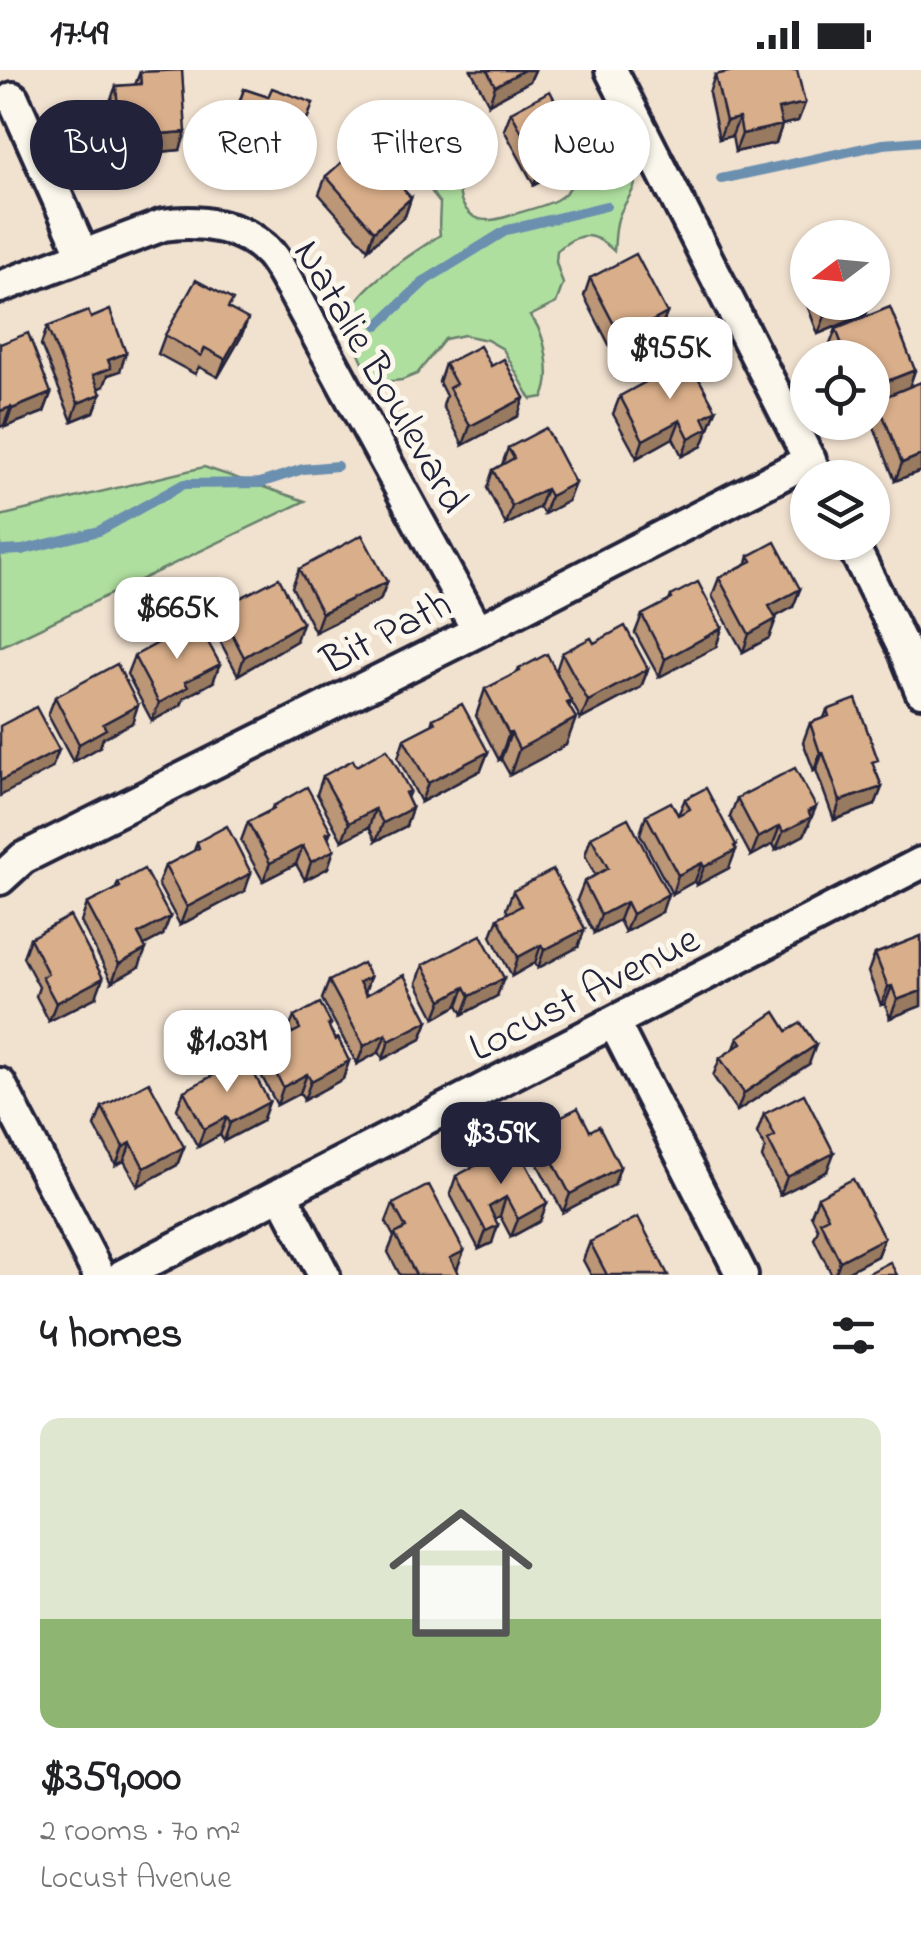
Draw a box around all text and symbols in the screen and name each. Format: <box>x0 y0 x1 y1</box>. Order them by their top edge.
text: 17:49 <box>50 7 108 63</box>
chip: Buy <box>30 100 163 190</box>
chip: Rent <box>183 100 317 190</box>
chip: Filters <box>337 100 498 190</box>
chip: New <box>518 100 650 190</box>
north arrow <box>790 220 890 320</box>
map controls <box>790 220 890 560</box>
street label: Natalie Boulevard <box>276 229 482 526</box>
pin: $955K <box>600 317 740 402</box>
text: $955K <box>629 326 711 373</box>
button: locate <box>790 340 890 440</box>
button: layers <box>790 460 890 560</box>
street label: Bit Path <box>310 575 463 693</box>
pin: $665K <box>107 577 247 662</box>
text: $665K <box>136 586 218 633</box>
street label: Locust Avenue <box>459 911 711 1079</box>
pin: $1.03M <box>146 1010 308 1095</box>
text: $1.03M <box>186 1019 268 1066</box>
pin: $359K <box>431 1102 571 1187</box>
text: $359K <box>463 1111 539 1158</box>
text: 4 homes <box>40 1305 182 1366</box>
icon: filters <box>826 1308 881 1363</box>
icon: home <box>371 1483 551 1663</box>
text: $359,000 <box>40 1748 181 1809</box>
text: 2 rooms · 70 m² <box>40 1809 240 1856</box>
text: Locust Avenue <box>40 1856 232 1903</box>

